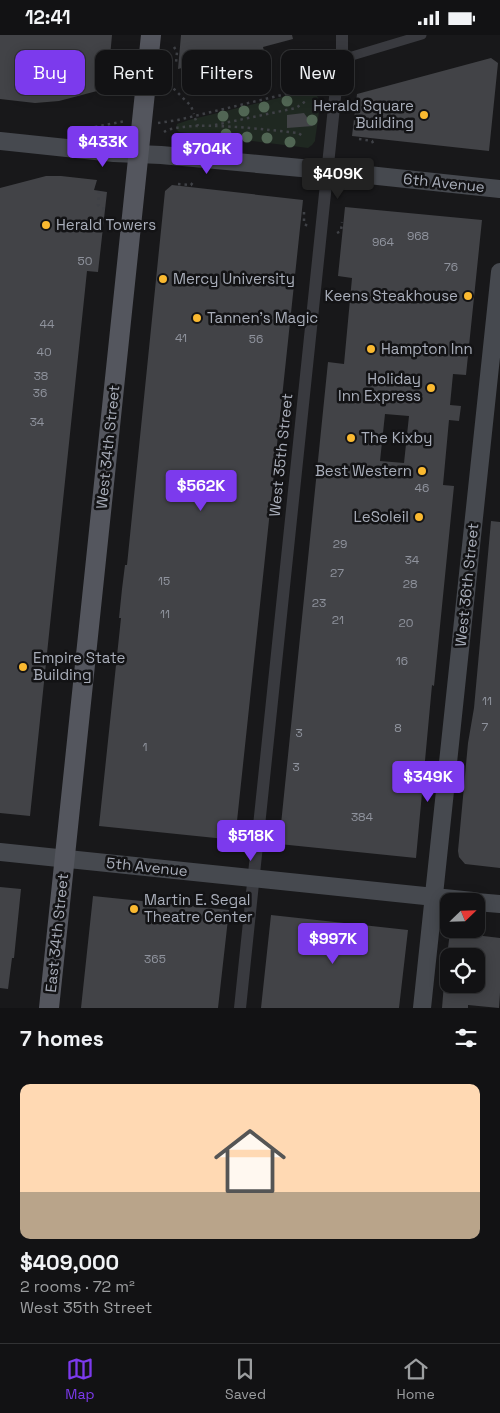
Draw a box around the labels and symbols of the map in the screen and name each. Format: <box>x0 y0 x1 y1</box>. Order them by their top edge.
place label: Herald Square Building <box>313 96 414 132</box>
marker: Herald Square Building <box>418 109 430 121</box>
pin: $433K <box>68 125 138 168</box>
pin: $704K <box>172 133 242 175</box>
pin: $409K <box>303 157 373 200</box>
street label: 6th Avenue <box>402 169 486 196</box>
place label: Herald Towers <box>56 215 156 234</box>
marker: Herald Towers <box>40 219 52 231</box>
house number: 968 <box>407 228 429 244</box>
house number: 964 <box>372 234 395 250</box>
house number: 50 <box>78 253 92 269</box>
house number: 76 <box>444 259 458 275</box>
place label: Mercy University <box>173 269 295 288</box>
marker: Mercy University <box>157 273 169 285</box>
place label: Keens Steakhouse <box>325 286 458 305</box>
marker: Keens Steakhouse <box>462 290 474 302</box>
place label: Tannen’s Magic <box>207 308 318 327</box>
marker: Tannen’s Magic <box>191 312 203 324</box>
house number: 44 <box>39 316 55 332</box>
house number: 41 <box>175 330 187 346</box>
house number: 56 <box>249 331 263 347</box>
place label: Hampton Inn <box>381 339 473 358</box>
marker: Hampton Inn <box>365 343 377 355</box>
house number: 40 <box>36 344 52 360</box>
house number: 38 <box>34 368 48 384</box>
place label: Holiday Inn Express <box>338 369 421 405</box>
marker: Holiday Inn Express <box>425 382 437 394</box>
street label: West 34th Street <box>92 384 123 510</box>
house number: 36 <box>33 385 47 401</box>
street label: West 35th Street <box>265 392 296 518</box>
house number: 34 <box>30 414 45 430</box>
place label: The Kixby <box>361 428 432 447</box>
marker: The Kixby <box>345 432 357 444</box>
place label: Best Western <box>315 461 412 480</box>
marker: Best Western <box>416 465 428 477</box>
pin: $562K <box>166 469 236 512</box>
house number: 46 <box>415 480 429 496</box>
place label: LeSoleil <box>354 507 409 526</box>
marker: LeSoleil <box>413 511 425 523</box>
street label: West 36th Street <box>451 522 482 648</box>
house number: 29 <box>333 536 347 552</box>
house number: 34 <box>405 552 420 568</box>
house number: 27 <box>330 565 344 581</box>
house number: 15 <box>158 573 170 589</box>
house number: 28 <box>403 576 417 592</box>
house number: 23 <box>312 595 326 611</box>
house number: 11 <box>160 606 170 622</box>
house number: 21 <box>332 612 344 628</box>
house number: 20 <box>399 615 413 631</box>
place label: Empire State Building <box>33 648 126 684</box>
house number: 16 <box>396 653 408 669</box>
marker: Empire State Building <box>17 661 29 673</box>
house number: 11 <box>482 693 492 709</box>
house number: 7 <box>482 719 489 735</box>
house number: 8 <box>394 720 402 736</box>
house number: 3 <box>295 725 303 741</box>
house number: 1 <box>142 739 148 755</box>
house number: 3 <box>292 759 300 775</box>
pin: $349K <box>393 761 463 803</box>
house number: 384 <box>351 809 374 825</box>
pin: $518K <box>216 819 286 862</box>
street label: 5th Avenue <box>105 853 189 880</box>
street label: East 34th Street <box>41 872 72 993</box>
place label: Martin E. Segal Theatre Center <box>144 890 253 926</box>
north arrow <box>440 893 485 937</box>
marker: Martin E. Segal Theatre Center <box>128 903 140 915</box>
pin: $997K <box>298 923 368 965</box>
house number: 365 <box>144 951 166 967</box>

